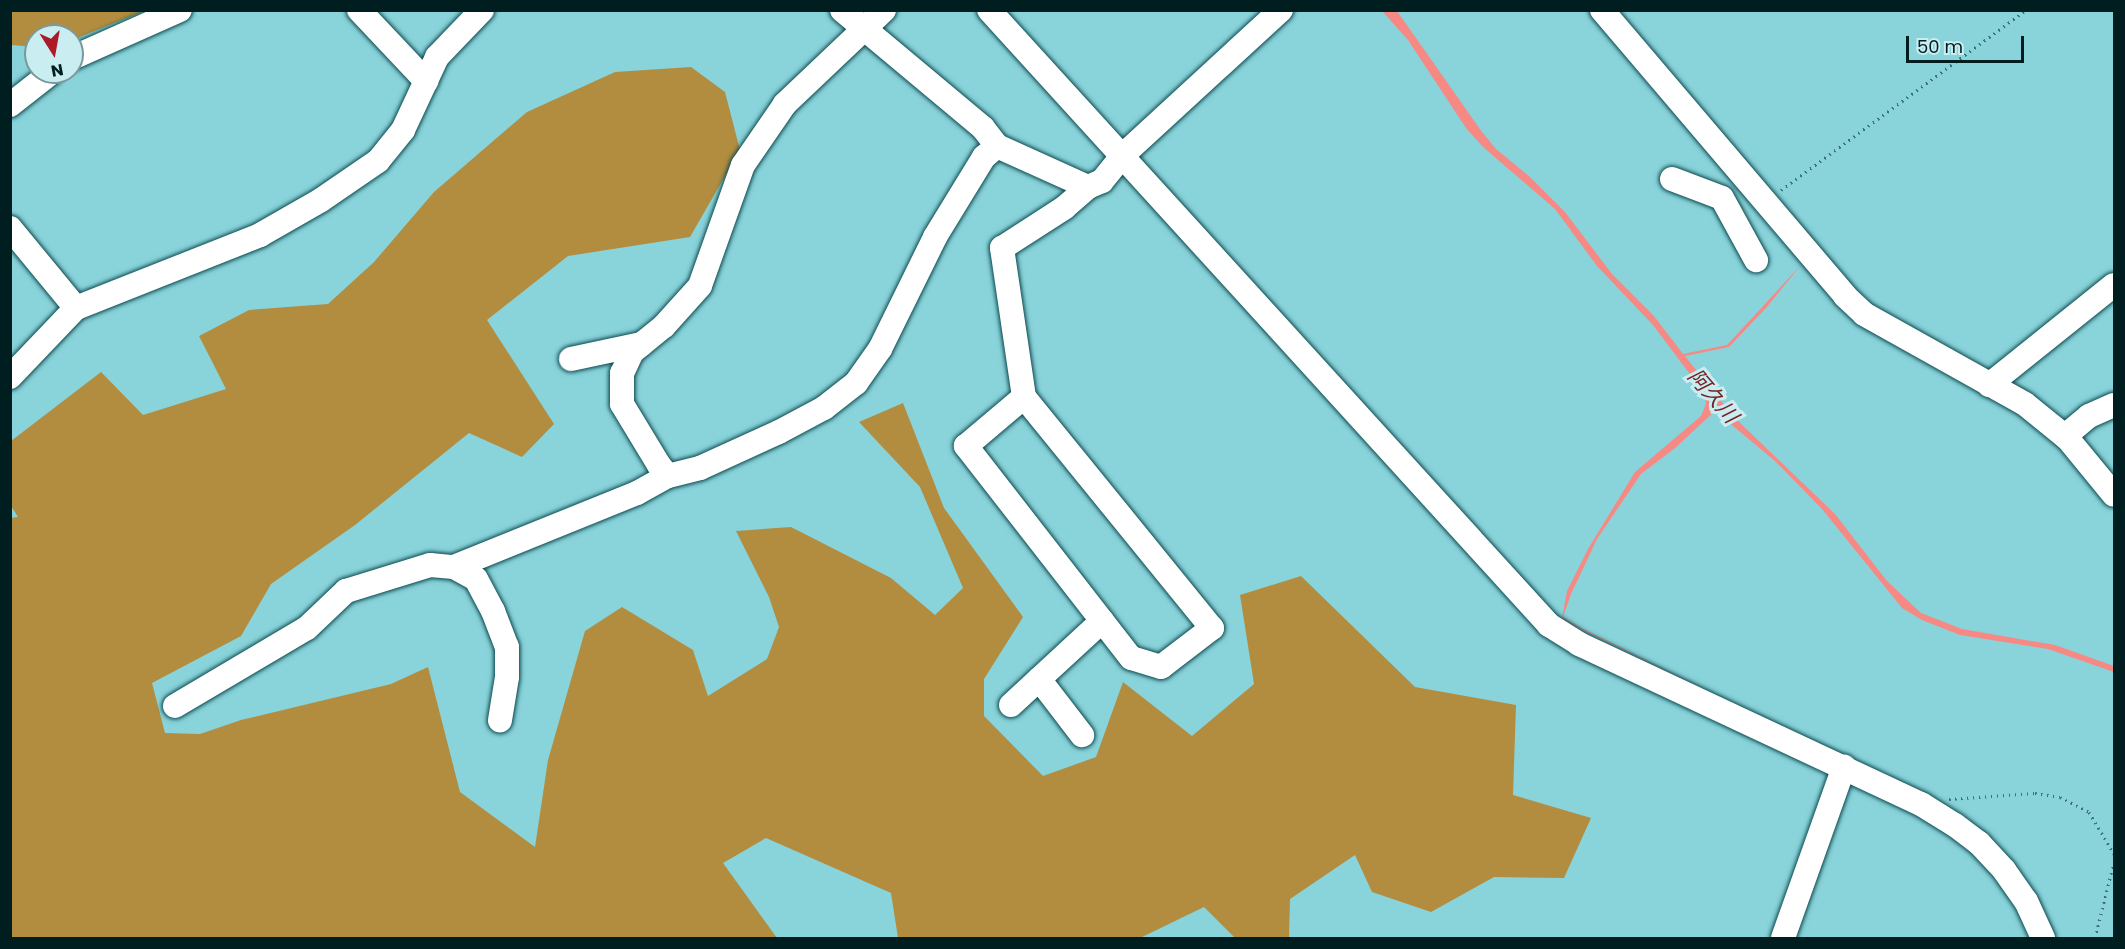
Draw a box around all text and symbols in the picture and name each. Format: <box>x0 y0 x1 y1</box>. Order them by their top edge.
north arrow <box>24 24 84 84</box>
scale bar <box>1909 24 2028 62</box>
text: 50 m <box>1917 34 1963 59</box>
text: N <box>49 58 65 83</box>
water label: 阿久川 <box>1683 364 1743 428</box>

